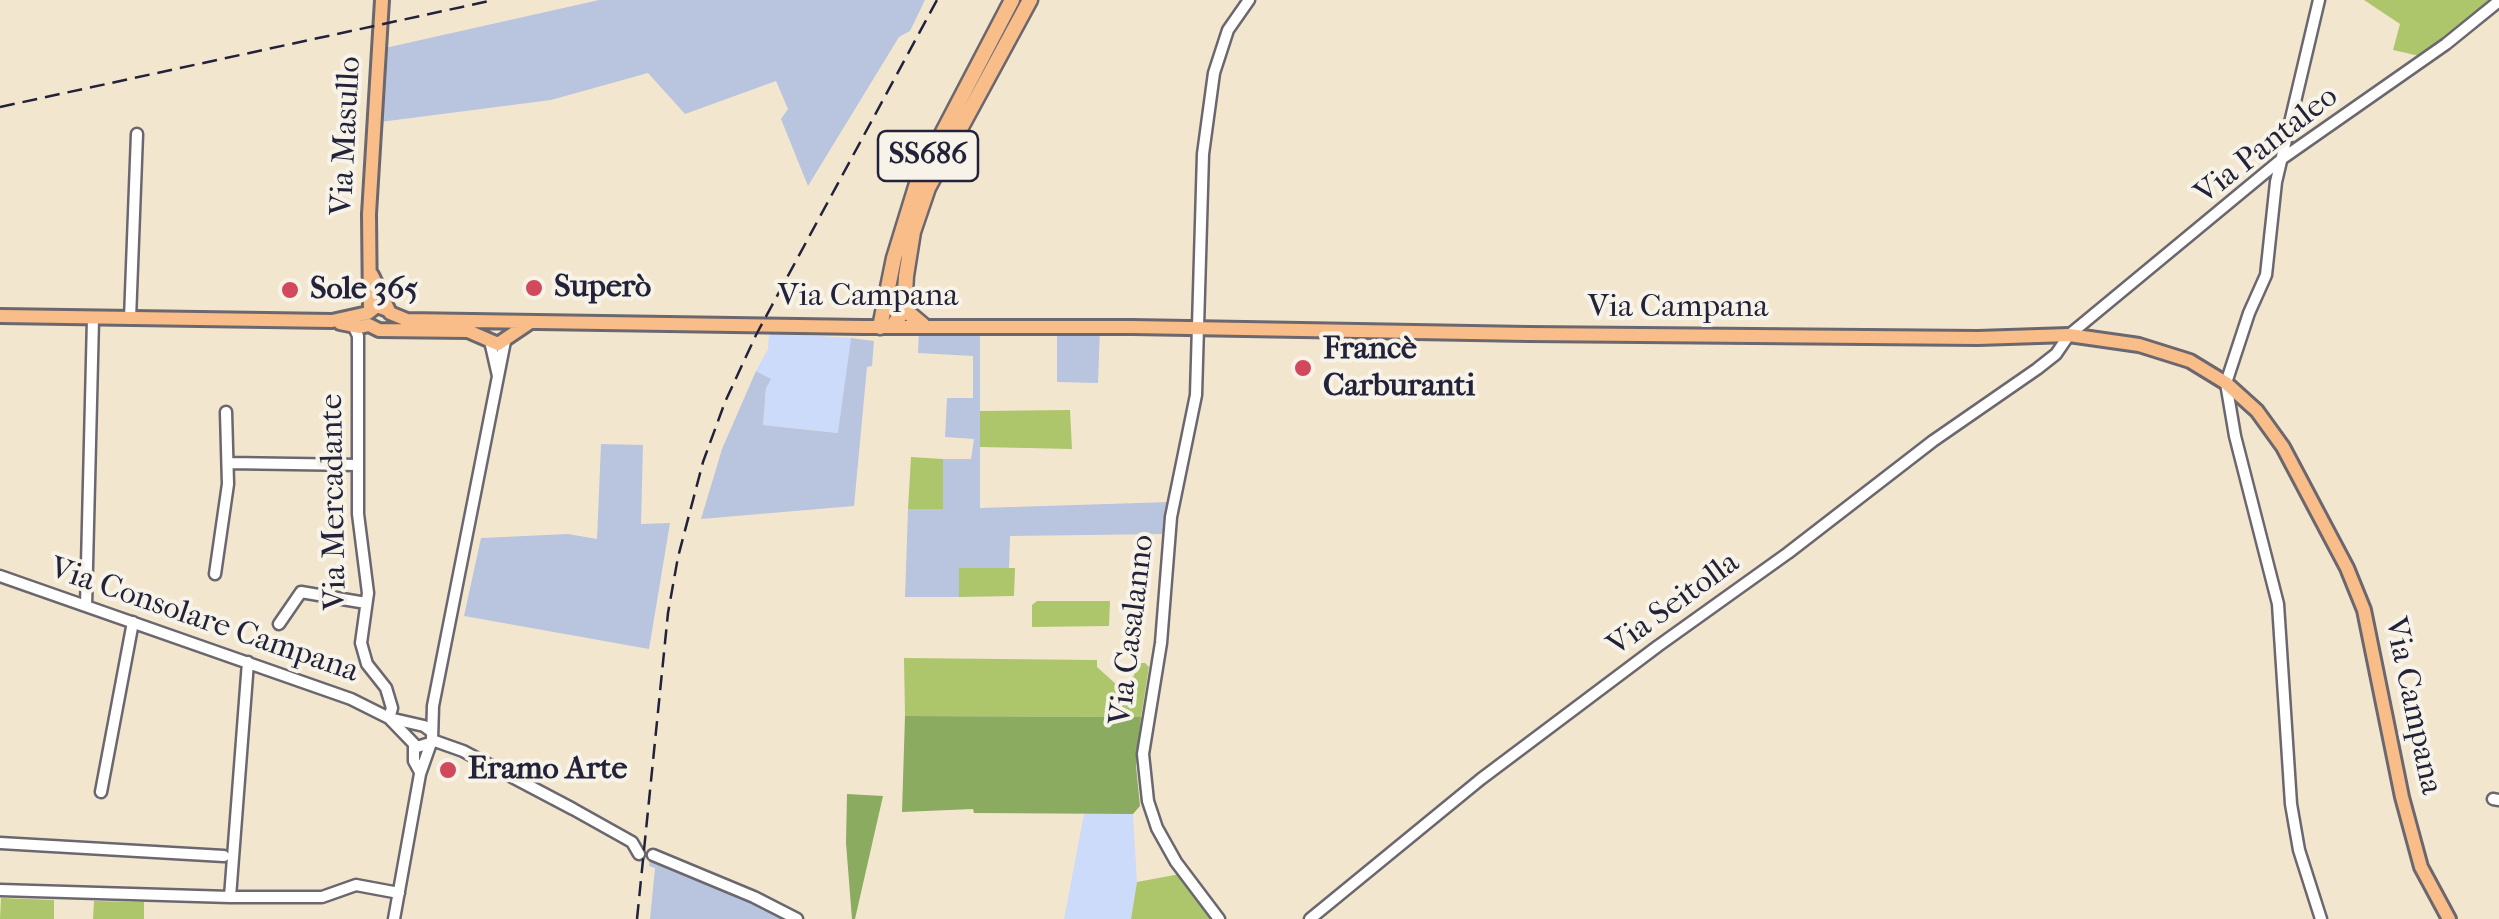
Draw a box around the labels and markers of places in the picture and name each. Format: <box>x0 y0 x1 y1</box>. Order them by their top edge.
place label: Superò <box>554 269 651 307</box>
place label: Sole 365 <box>310 271 418 309</box>
marker: Superò <box>523 277 545 299</box>
marker: Sole 365 <box>279 279 301 301</box>
place label: Francè Carburanti <box>1323 331 1475 406</box>
marker: Francè Carburanti <box>1292 357 1314 379</box>
place label: Eramo Arte <box>468 751 627 789</box>
marker: Eramo Arte <box>437 759 459 781</box>

